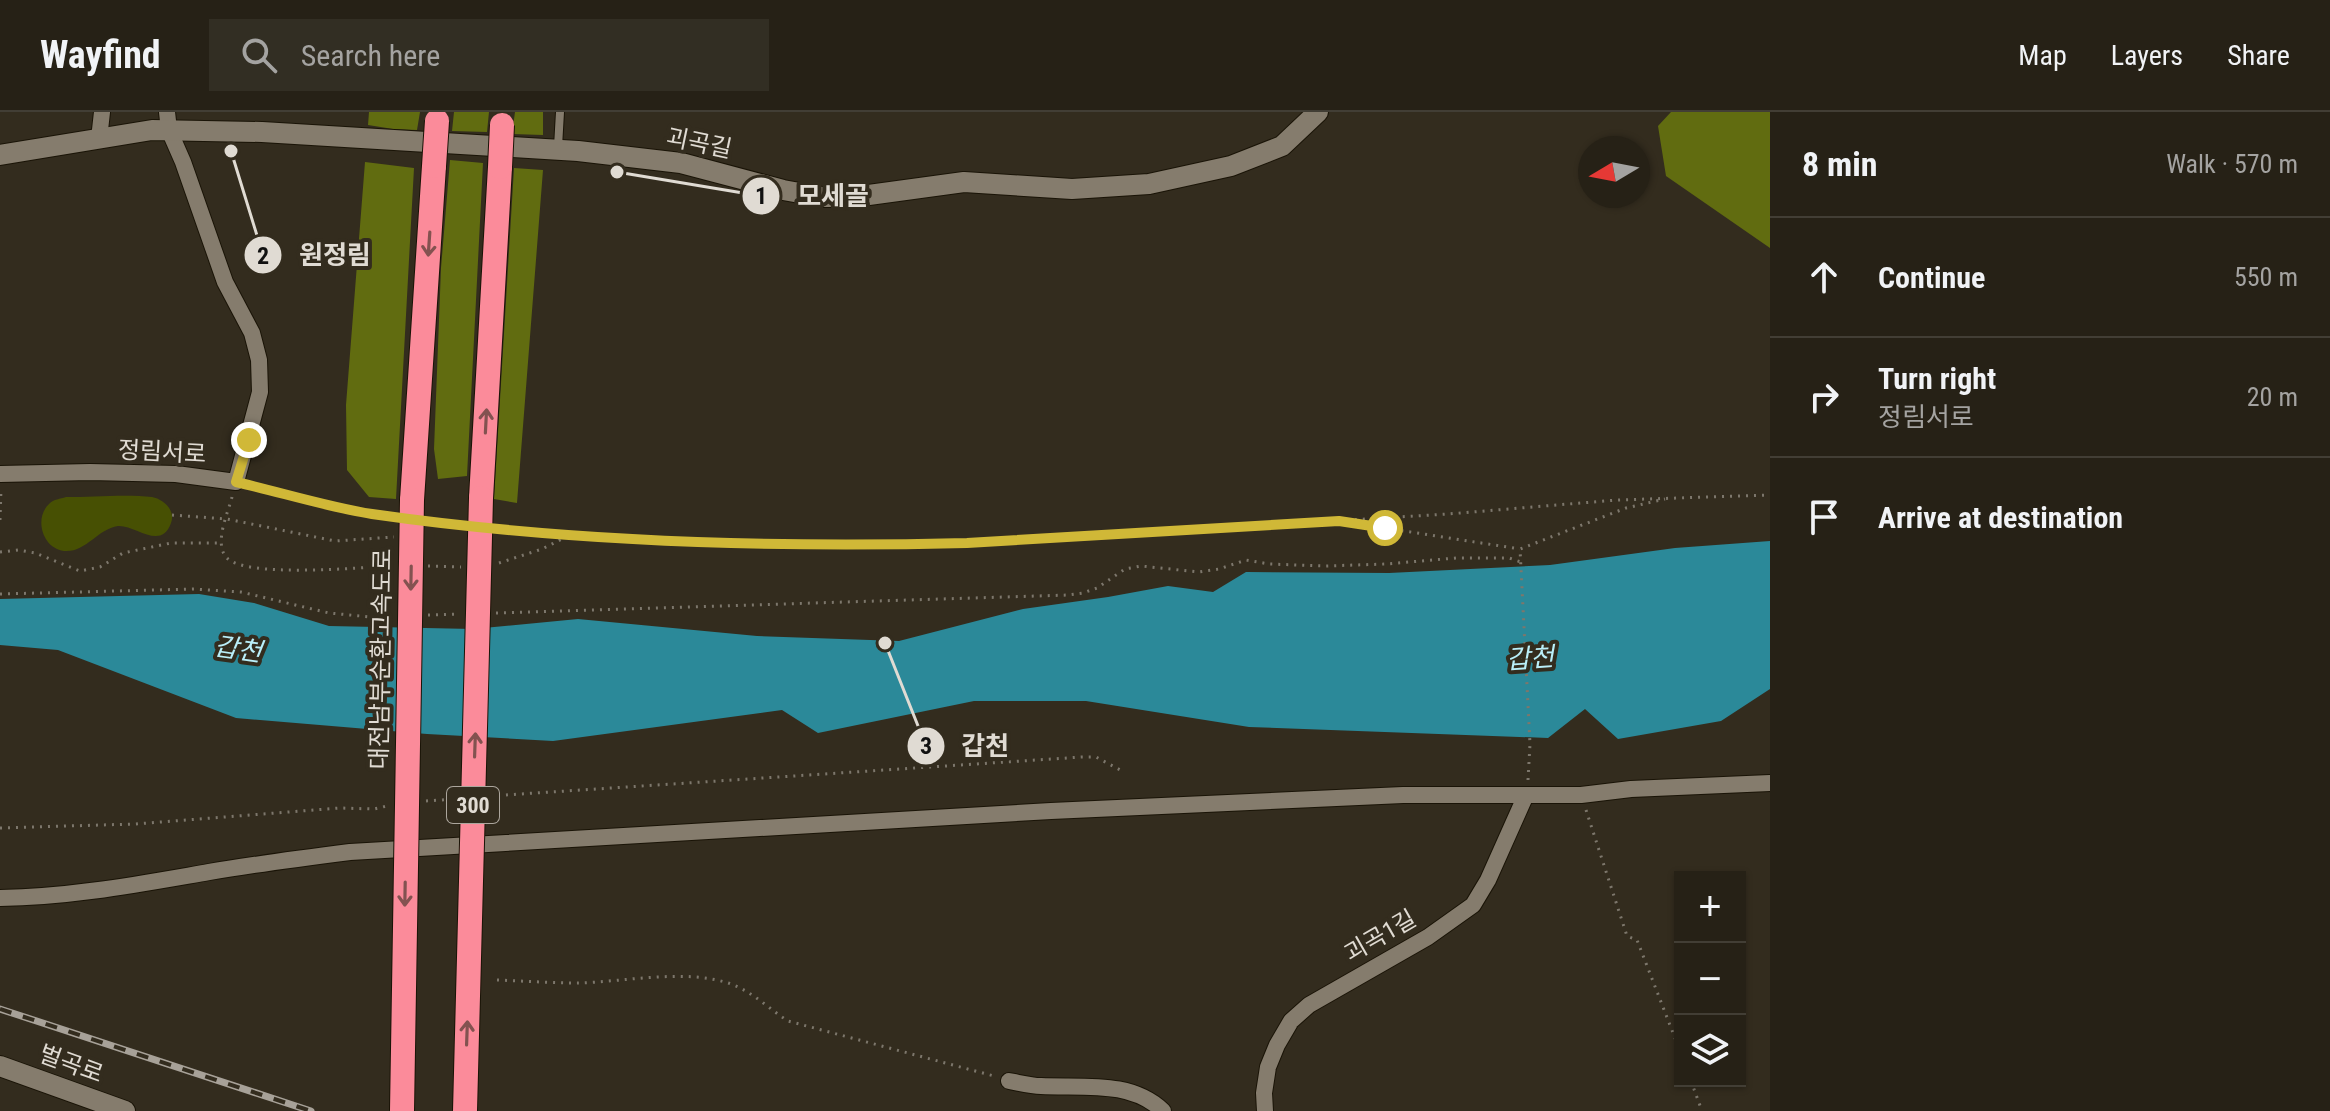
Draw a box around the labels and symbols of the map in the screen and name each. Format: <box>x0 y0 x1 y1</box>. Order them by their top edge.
street label: 괴곡길 <box>664 122 734 164</box>
north arrow <box>1578 136 1650 208</box>
callout: 모세골 <box>741 171 885 221</box>
text: 모세골 <box>797 181 869 211</box>
text: 1 <box>755 182 767 210</box>
callout: 원정림 <box>243 230 387 280</box>
one-way arrow <box>421 230 436 257</box>
text: 원정림 <box>299 240 371 270</box>
text: 2 <box>257 242 269 270</box>
one-way arrow <box>479 408 494 435</box>
route end <box>231 422 267 458</box>
street label: 정림서로 <box>117 436 207 468</box>
route start <box>1367 510 1403 546</box>
street label: 대전남부순환고속도로 <box>365 548 397 770</box>
one-way arrow <box>403 564 418 591</box>
water label: 갑천 <box>212 631 267 668</box>
water label: 갑천 <box>1505 641 1558 675</box>
callout: 갑천 <box>906 721 1025 771</box>
text: 갑천 <box>961 731 1009 761</box>
one-way arrow <box>467 732 482 759</box>
text: 3 <box>920 732 932 760</box>
road number: 300 <box>447 787 499 823</box>
one-way arrow <box>398 880 413 907</box>
street label: 괴곡1길 <box>1339 904 1421 968</box>
one-way arrow <box>459 1020 475 1047</box>
street label: 벌곡로 <box>35 1040 107 1088</box>

